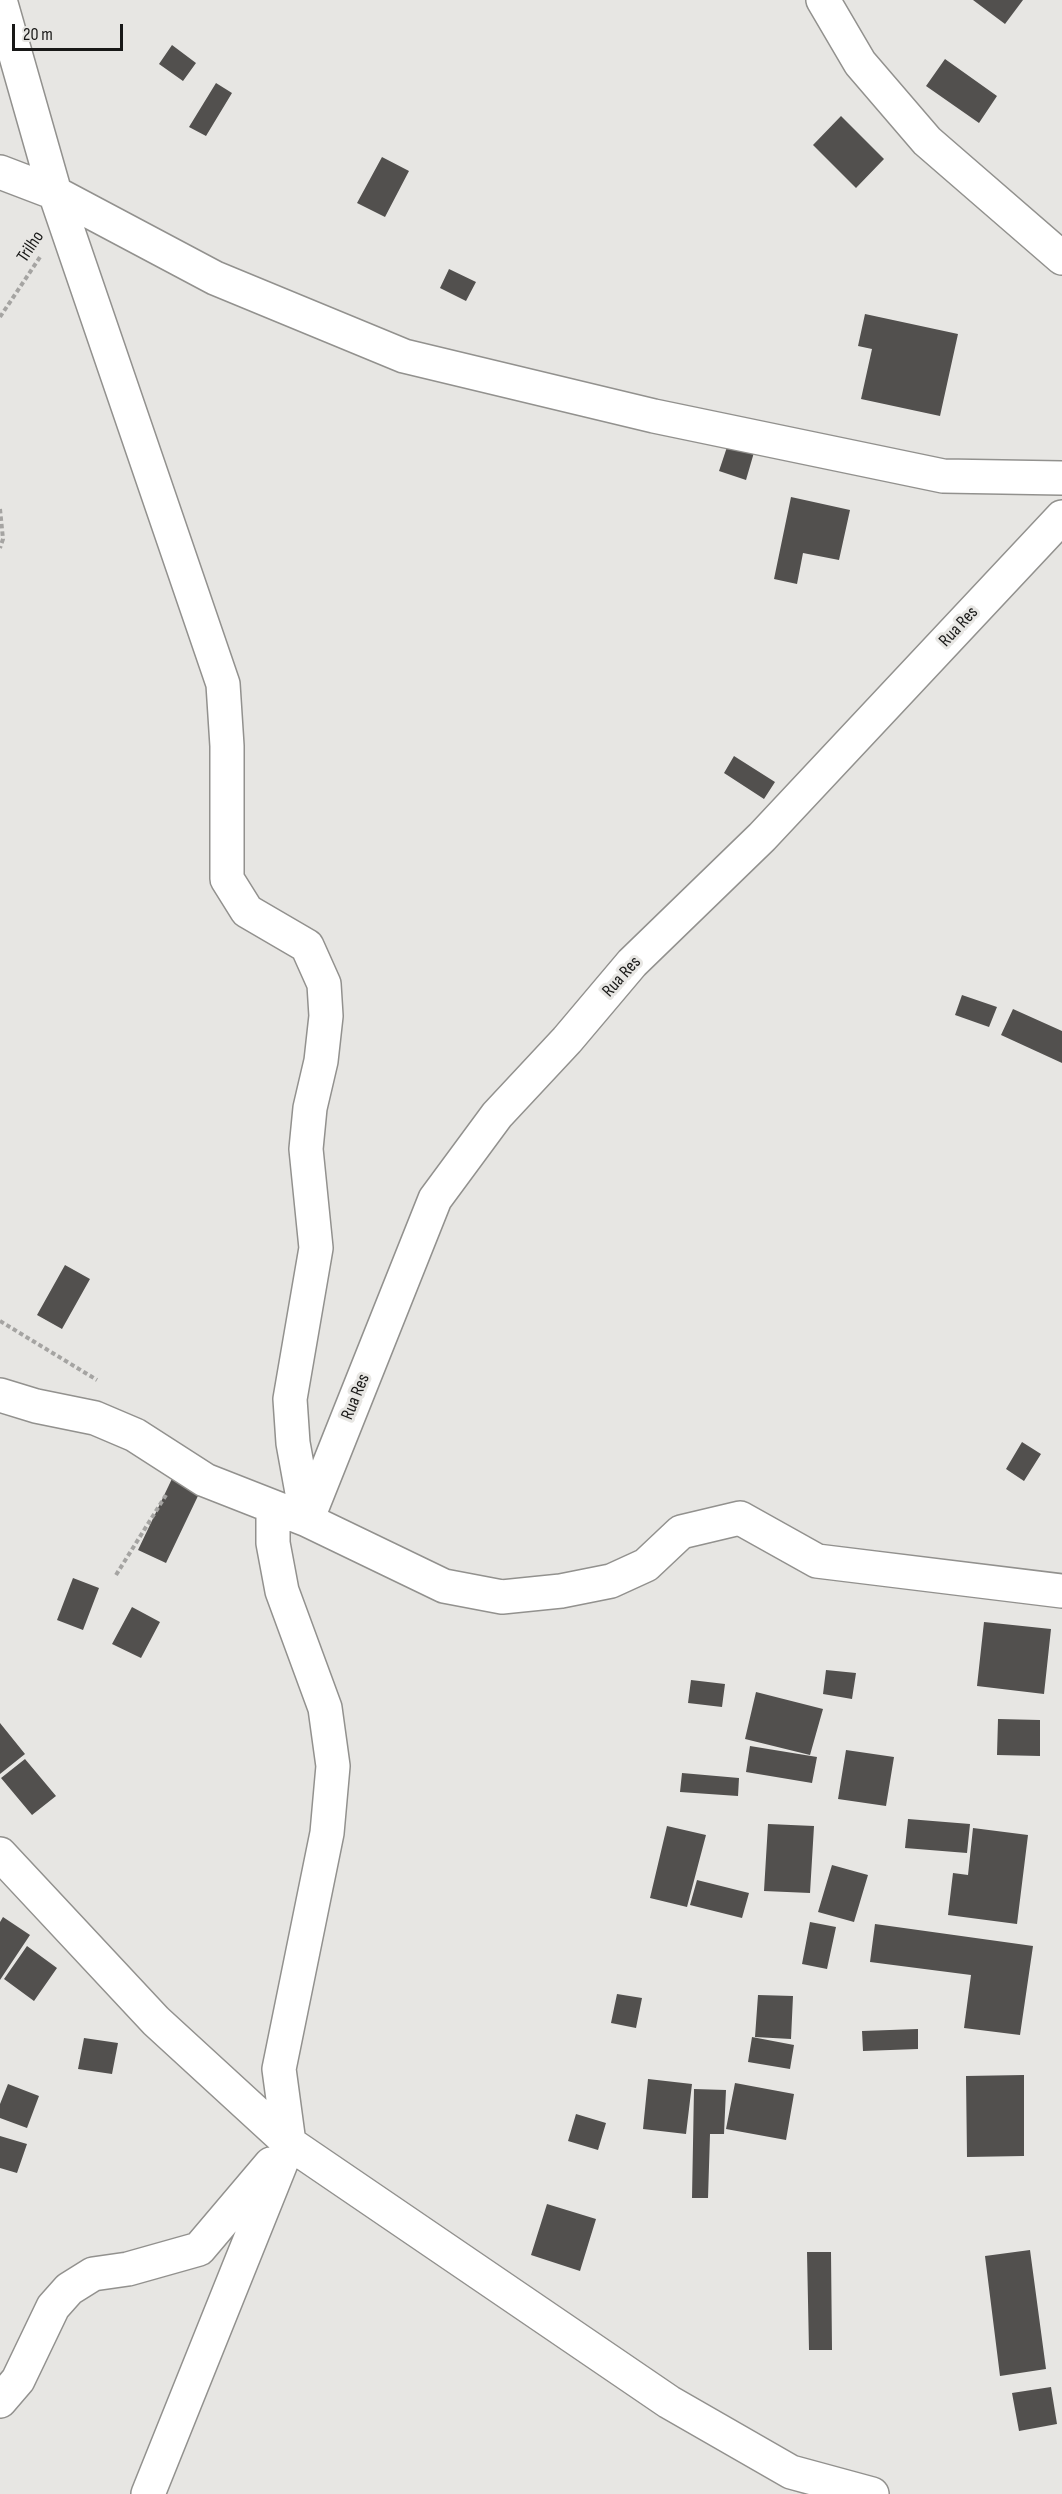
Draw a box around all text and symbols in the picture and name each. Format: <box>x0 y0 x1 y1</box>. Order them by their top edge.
scale bar <box>15 12 126 50</box>
text: 20 m <box>23 24 53 45</box>
street label: Trilho <box>13 227 49 267</box>
street label: Rua Res <box>935 602 983 652</box>
street label: Rua Res <box>598 952 646 1002</box>
street label: Rua Res <box>337 1371 375 1423</box>

